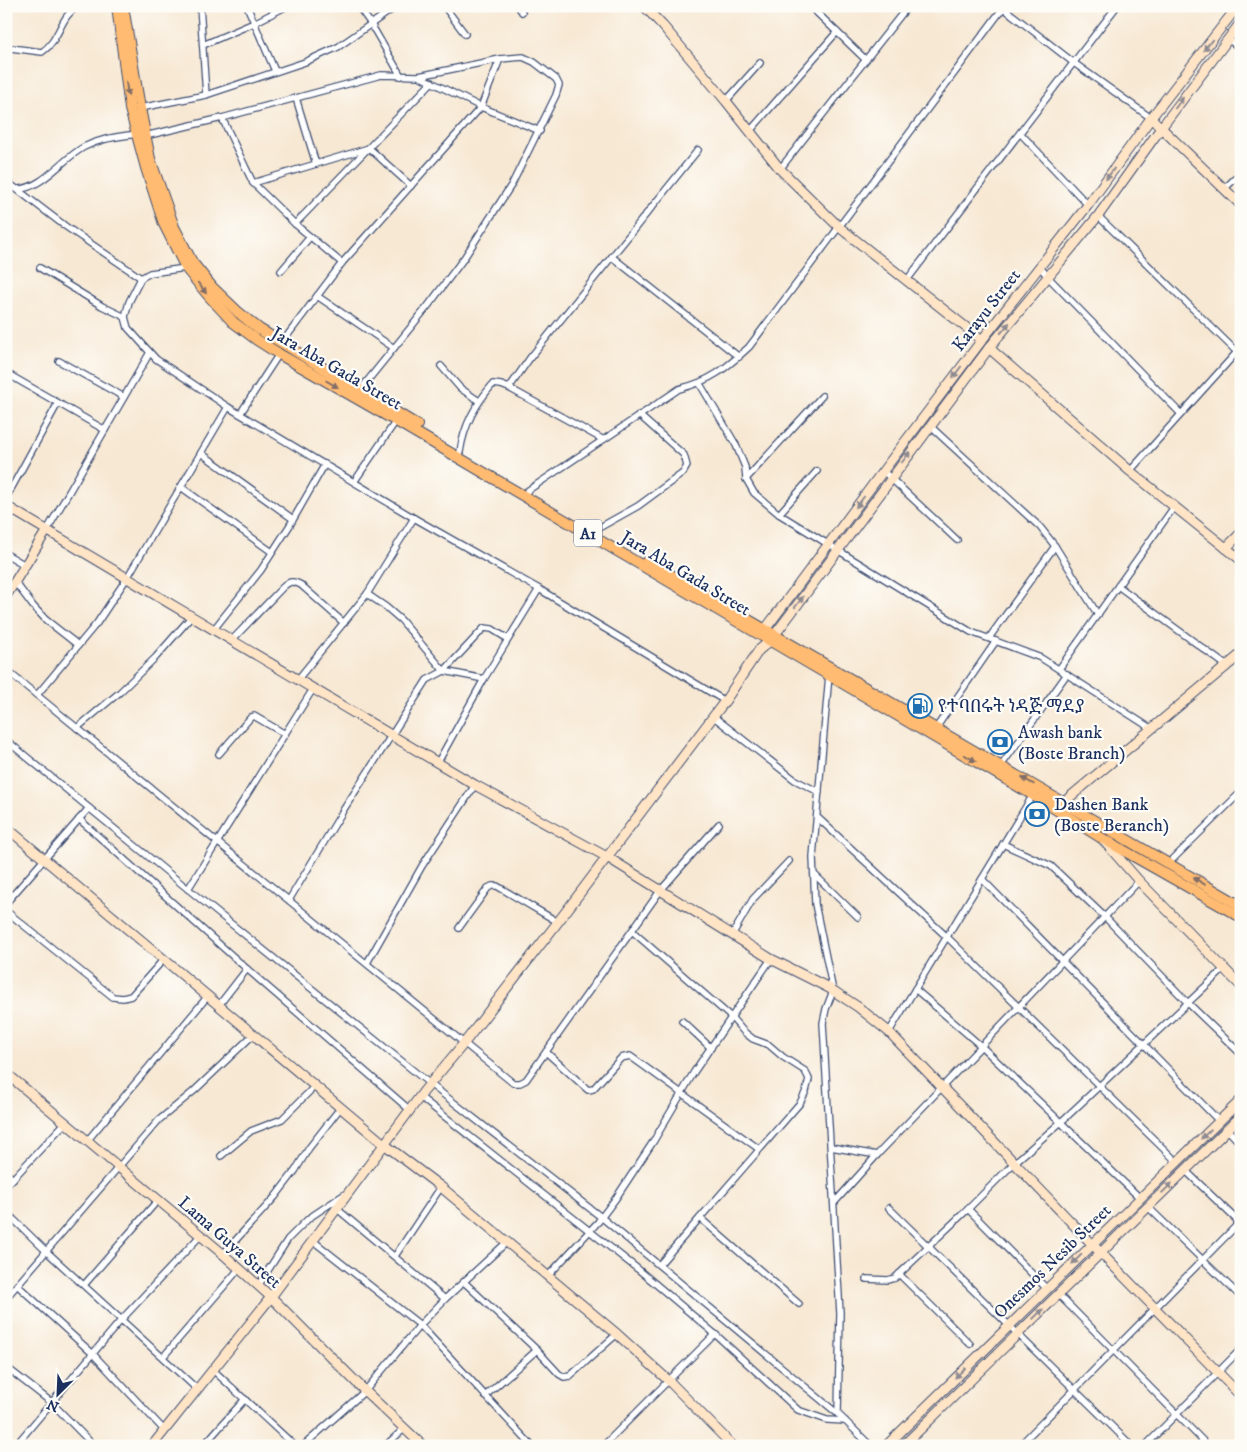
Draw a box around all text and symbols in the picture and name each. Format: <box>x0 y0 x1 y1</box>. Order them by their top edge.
one-way arrow <box>1203 38 1214 51</box>
one-way arrow <box>123 82 131 98</box>
one-way arrow <box>1174 97 1185 110</box>
one-way arrow <box>1105 167 1116 180</box>
street label: Karayu Street <box>948 265 1026 356</box>
one-way arrow <box>197 281 207 295</box>
street label: Jara Aba Gada Street <box>265 321 406 415</box>
one-way arrow <box>999 323 1011 335</box>
one-way arrow <box>952 365 963 378</box>
one-way arrow <box>324 380 339 388</box>
one-way arrow <box>901 450 911 464</box>
one-way arrow <box>854 495 865 508</box>
road number: A1 <box>574 520 602 546</box>
street label: Jara Aba Gada Street <box>615 525 754 621</box>
one-way arrow <box>794 595 804 609</box>
fuel station icon: የተባበሩት ነዳጅ ማደያ <box>907 693 933 719</box>
place label: የተባበሩት ነዳጅ ማደያ <box>938 696 1084 718</box>
place label: Awash bank (Boste Branch) <box>1018 722 1125 765</box>
bank icon: Awash bank (Boste Branch) <box>987 729 1013 755</box>
one-way arrow <box>964 754 977 763</box>
one-way arrow <box>1022 777 1035 786</box>
place label: Dashen Bank (Boste Beranch) <box>1054 794 1169 837</box>
bank icon: Dashen Bank (Boste Beranch) <box>1024 801 1050 827</box>
one-way arrow <box>1192 876 1205 885</box>
one-way arrow <box>1200 1128 1212 1140</box>
one-way arrow <box>1161 1182 1173 1194</box>
street label: Lama Guya Street <box>173 1192 286 1294</box>
street label: Onesmos Nesib Street <box>989 1200 1116 1323</box>
one-way arrow <box>1071 1253 1083 1265</box>
one-way arrow <box>1032 1308 1044 1320</box>
one-way arrow <box>955 1367 967 1379</box>
north arrow <box>32 1370 82 1420</box>
text: N <box>44 1394 62 1416</box>

